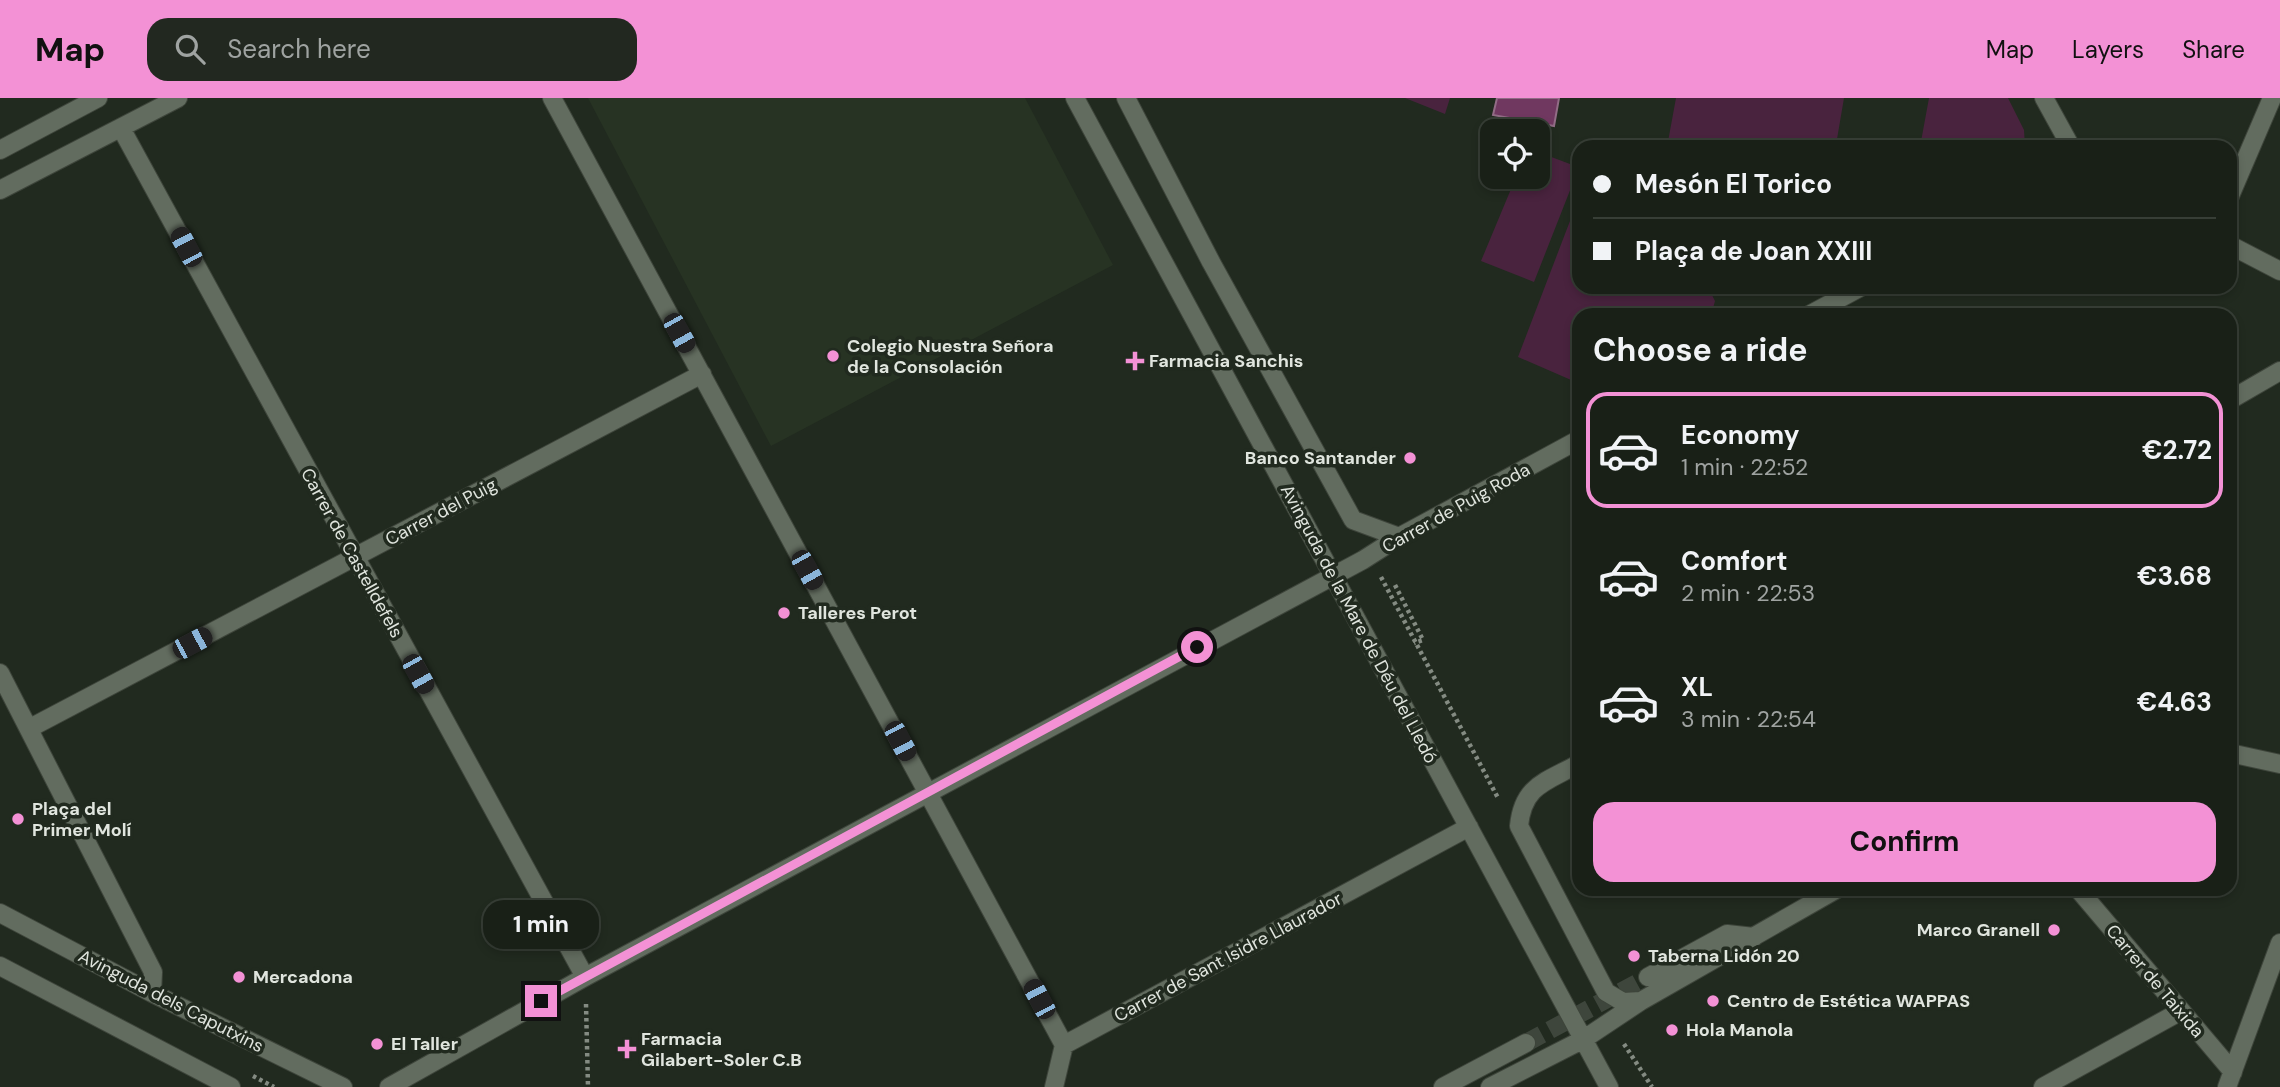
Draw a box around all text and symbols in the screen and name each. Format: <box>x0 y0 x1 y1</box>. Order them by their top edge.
search box <box>147 18 637 81</box>
text: Map <box>35 28 105 71</box>
icon: search <box>171 30 209 68</box>
text: Search here <box>227 32 371 66</box>
text: Map <box>1986 34 2034 65</box>
text: Layers <box>2072 34 2144 65</box>
text: Share <box>2182 34 2245 65</box>
map controls <box>1480 119 1550 189</box>
button: locate <box>1480 119 1550 189</box>
text: Mesón El Torico <box>1635 167 1832 201</box>
car <box>167 224 206 270</box>
text: Plaça de Joan XXIII <box>1635 234 1872 268</box>
car <box>660 310 699 356</box>
text: Choose a ride <box>1593 329 1808 371</box>
place label: Colegio Nuestra Señora de la Consolación <box>847 334 1054 379</box>
marker: Colegio Nuestra Señora de la Consolación <box>825 348 841 364</box>
place label: Farmacia Sanchis <box>1149 349 1303 373</box>
marker: Farmacia Sanchis <box>1127 353 1143 369</box>
text: Economy <box>1681 418 1799 452</box>
icon: car <box>1597 419 1660 482</box>
text: €2.72 <box>2142 433 2212 467</box>
place label: Banco Santander <box>1245 446 1396 470</box>
marker: Banco Santander <box>1402 450 1418 466</box>
text: 1 min · 22:52 <box>1681 452 1808 482</box>
street label: Carrer de Puig Roda <box>1378 457 1534 559</box>
street label: Carrer de Castelldefels <box>295 464 409 642</box>
street label: Carrer del Puig <box>381 473 501 551</box>
street label: Avinguda de la Mare de Déu del Lledó <box>1275 480 1443 768</box>
text: Comfort <box>1681 544 1787 578</box>
icon: car <box>1597 545 1660 608</box>
car <box>788 547 827 593</box>
text: €3.68 <box>2137 559 2212 593</box>
text: 2 min · 22:53 <box>1681 578 1815 608</box>
place label: Talleres Perot <box>798 601 917 625</box>
marker: Talleres Perot <box>776 605 792 621</box>
car <box>169 624 216 662</box>
route start <box>1181 631 1213 663</box>
car <box>399 651 438 697</box>
text: XL <box>1681 670 1713 704</box>
icon: car <box>1597 671 1660 734</box>
text: €4.63 <box>2137 685 2212 719</box>
text: 3 min · 22:54 <box>1681 704 1816 734</box>
car <box>881 718 920 764</box>
place label: Plaça del Primer Molí <box>32 797 131 842</box>
button: Confirm <box>1593 802 2216 882</box>
marker: Plaça del Primer Molí <box>10 811 26 827</box>
street label: Carrer de Sant Isidre Llaurador <box>1110 886 1346 1027</box>
callout: 1 min <box>483 900 599 948</box>
text: 1 min <box>513 909 569 939</box>
place label: Marco Granell <box>1917 918 2040 942</box>
street label: Carrer de Taixida <box>2101 919 2209 1043</box>
marker: Marco Granell <box>2046 922 2062 938</box>
street label: Avinguda dels Caputxins <box>74 944 268 1058</box>
place label: Taberna Lidón 20 <box>1648 944 1800 968</box>
marker: Taberna Lidón 20 <box>1626 948 1642 964</box>
place label: Mercadona <box>253 965 353 989</box>
marker: Mercadona <box>231 969 247 985</box>
car <box>1020 976 1059 1022</box>
route end <box>525 985 557 1017</box>
place label: Centro de Estética WAPPAS <box>1727 989 1970 1013</box>
marker: Centro de Estética WAPPAS <box>1705 993 1721 1009</box>
place label: Hola Manola <box>1686 1018 1793 1042</box>
marker: Hola Manola <box>1664 1022 1680 1038</box>
place label: Farmacia Gilabert-Soler C.B <box>641 1027 802 1072</box>
place label: El Taller <box>391 1032 458 1056</box>
marker: El Taller <box>369 1036 385 1052</box>
marker: Farmacia Gilabert-Soler C.B <box>619 1041 635 1057</box>

